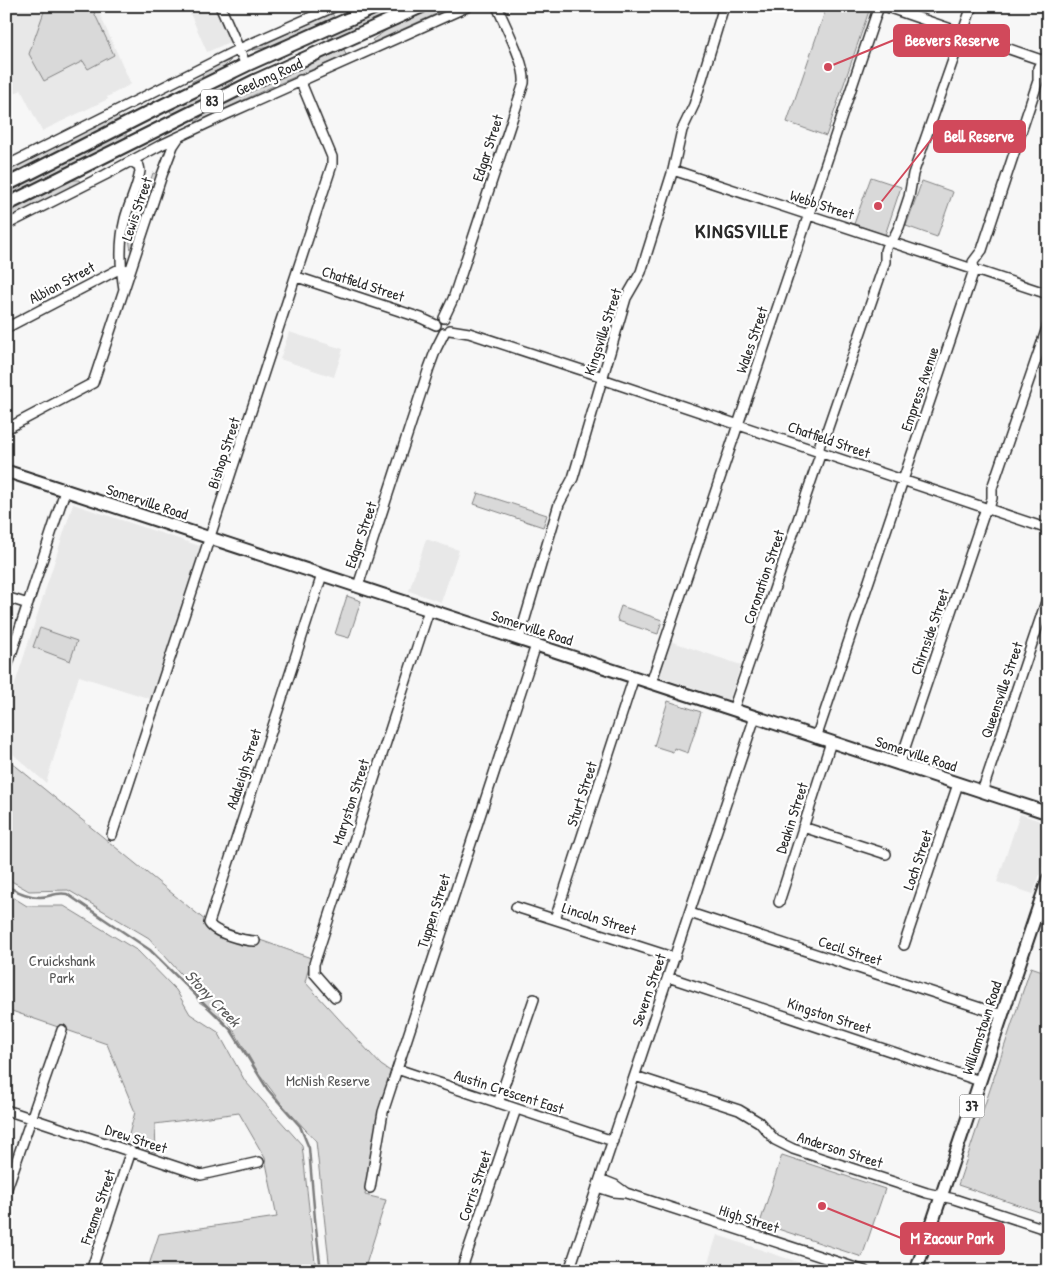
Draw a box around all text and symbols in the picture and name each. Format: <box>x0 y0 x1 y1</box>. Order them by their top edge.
callout: Beevers Reserve <box>894 25 1009 56</box>
text: Beevers Reserve <box>905 29 1000 51</box>
street label: Geelong Road <box>232 53 305 101</box>
road number: 83 <box>201 90 223 112</box>
street label: Edgar Street <box>467 111 508 184</box>
callout: Bell Reserve <box>934 121 1025 152</box>
text: Bell Reserve <box>944 125 1015 147</box>
street label: Lewis Street <box>116 173 157 243</box>
street label: Webb Street <box>788 184 858 225</box>
district label: KINGSVILLE <box>695 217 789 244</box>
street label: Albion Street <box>25 256 99 309</box>
street label: Chatfield Street <box>319 260 408 307</box>
street label: Kingsville Street <box>579 285 627 378</box>
street label: Wales Street <box>730 303 773 376</box>
street label: Empress Avenue <box>895 344 944 434</box>
street label: Bishop Street <box>202 414 245 491</box>
street label: Chatfield Street <box>785 416 874 464</box>
street label: Somerville Road <box>104 478 191 525</box>
street label: Edgar Street <box>339 498 382 571</box>
street label: Coronation Street <box>738 526 790 627</box>
street label: Chirnside Street <box>905 585 954 678</box>
street label: Somerville Road <box>489 604 576 651</box>
street label: Queensville Street <box>975 638 1028 741</box>
street label: Adaleigh Street <box>221 725 267 812</box>
street label: Somerville Road <box>873 730 960 777</box>
street label: Maryston Street <box>327 755 375 847</box>
street label: Sturt Street <box>561 758 602 829</box>
street label: Deakin Street <box>770 779 813 856</box>
street label: Loch Street <box>897 826 938 893</box>
street label: Tuppen Street <box>412 870 456 951</box>
street label: Lincoln Street <box>559 897 640 941</box>
street label: Cecil Street <box>816 930 885 971</box>
park label: Cruickshank Park <box>29 950 95 988</box>
street label: Severn Street <box>626 950 671 1029</box>
water label: Stony Creek <box>180 965 247 1032</box>
street label: Williamstown Road <box>957 978 1007 1077</box>
street label: Kingston Street <box>785 992 874 1039</box>
street label: Austin Crescent East <box>452 1064 568 1119</box>
park label: McNish Reserve <box>286 1070 370 1091</box>
road number: 37 <box>960 1094 984 1118</box>
street label: Drew Street <box>102 1119 171 1159</box>
street label: Anderson Street <box>795 1126 886 1173</box>
street label: Corris Street <box>453 1147 497 1224</box>
street label: Freame Street <box>75 1166 120 1248</box>
street label: High Street <box>717 1199 783 1238</box>
callout: M Zacour Park <box>901 1223 1004 1254</box>
text: M Zacour Park <box>910 1227 994 1249</box>

